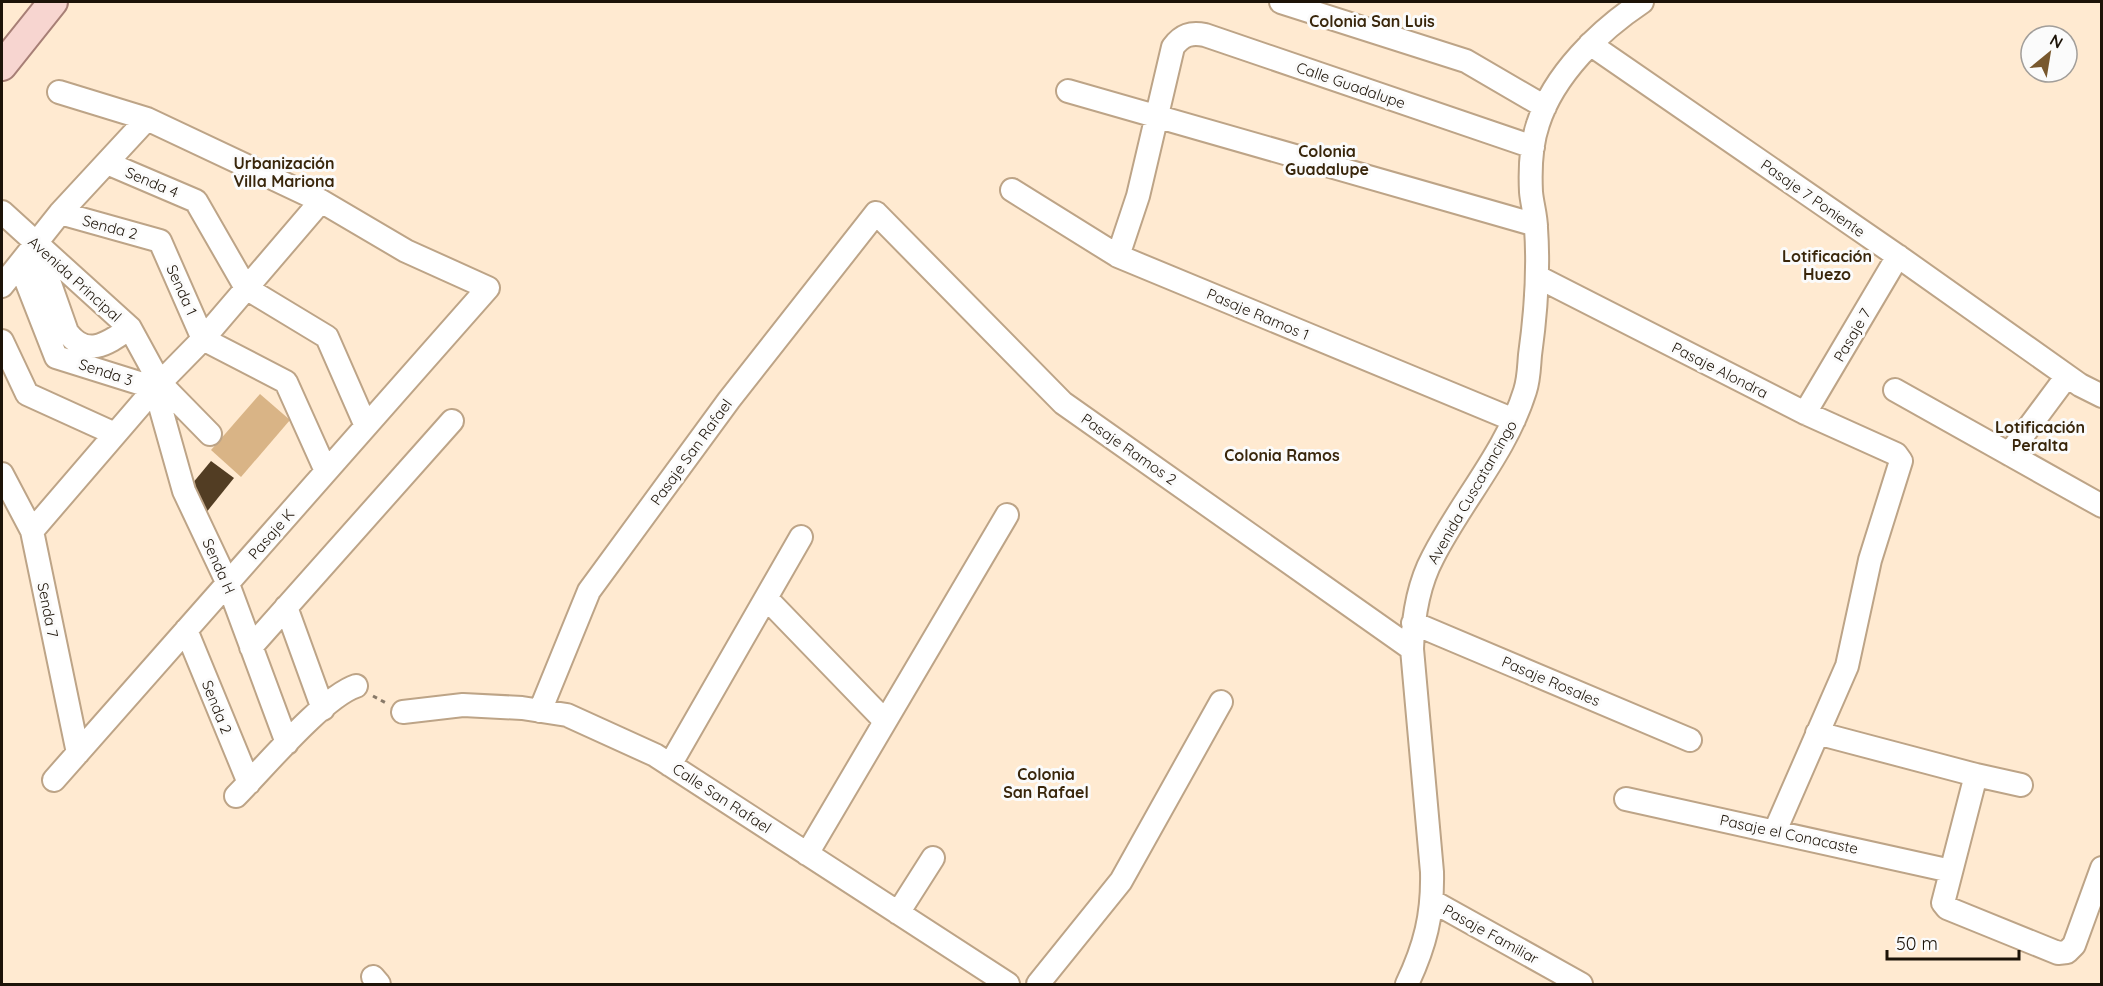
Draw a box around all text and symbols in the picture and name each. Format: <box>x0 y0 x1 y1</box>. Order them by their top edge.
district label: Colonia San Luis <box>1309 11 1435 31</box>
north arrow <box>2019 24 2079 84</box>
text: N <box>2046 29 2067 53</box>
street label: Calle Guadalupe <box>1294 57 1408 113</box>
district label: Colonia Guadalupe <box>1285 141 1369 179</box>
district label: Urbanización Villa Mariona <box>233 153 335 191</box>
street label: Pasaje 7 Poniente <box>1757 155 1869 241</box>
street label: Senda 4 <box>123 162 181 202</box>
street label: Senda 2 <box>80 211 140 243</box>
street label: Avenida Principal <box>24 232 126 326</box>
district label: Lotificación Huezo <box>1782 246 1872 284</box>
street label: Senda 1 <box>162 262 202 318</box>
street label: Pasaje Ramos 1 <box>1204 284 1312 344</box>
street label: Pasaje 7 <box>1829 305 1875 365</box>
street label: Pasaje Alondra <box>1669 338 1771 402</box>
street label: Senda 3 <box>77 354 136 390</box>
street label: Pasaje San Rafael <box>646 395 736 509</box>
street label: Pasaje Ramos 2 <box>1078 409 1180 489</box>
street label: Avenida Cuscatancingo <box>1423 417 1521 567</box>
district label: Lotificación Peralta <box>1995 417 2085 455</box>
district label: Colonia Ramos <box>1224 445 1340 465</box>
street label: Pasaje K <box>244 505 298 563</box>
street label: Senda H <box>198 535 240 597</box>
street label: Senda 7 <box>33 581 63 639</box>
street label: Pasaje Rosales <box>1499 652 1603 710</box>
street label: Senda 2 <box>198 677 236 737</box>
street label: Calle San Rafael <box>669 759 775 837</box>
district label: Colonia San Rafael <box>1003 764 1089 802</box>
street label: Pasaje el Conacaste <box>1718 810 1860 858</box>
street label: Pasaje Familiar <box>1440 900 1542 968</box>
scale bar <box>1887 923 2019 961</box>
text: 50 m <box>1896 932 1938 955</box>

